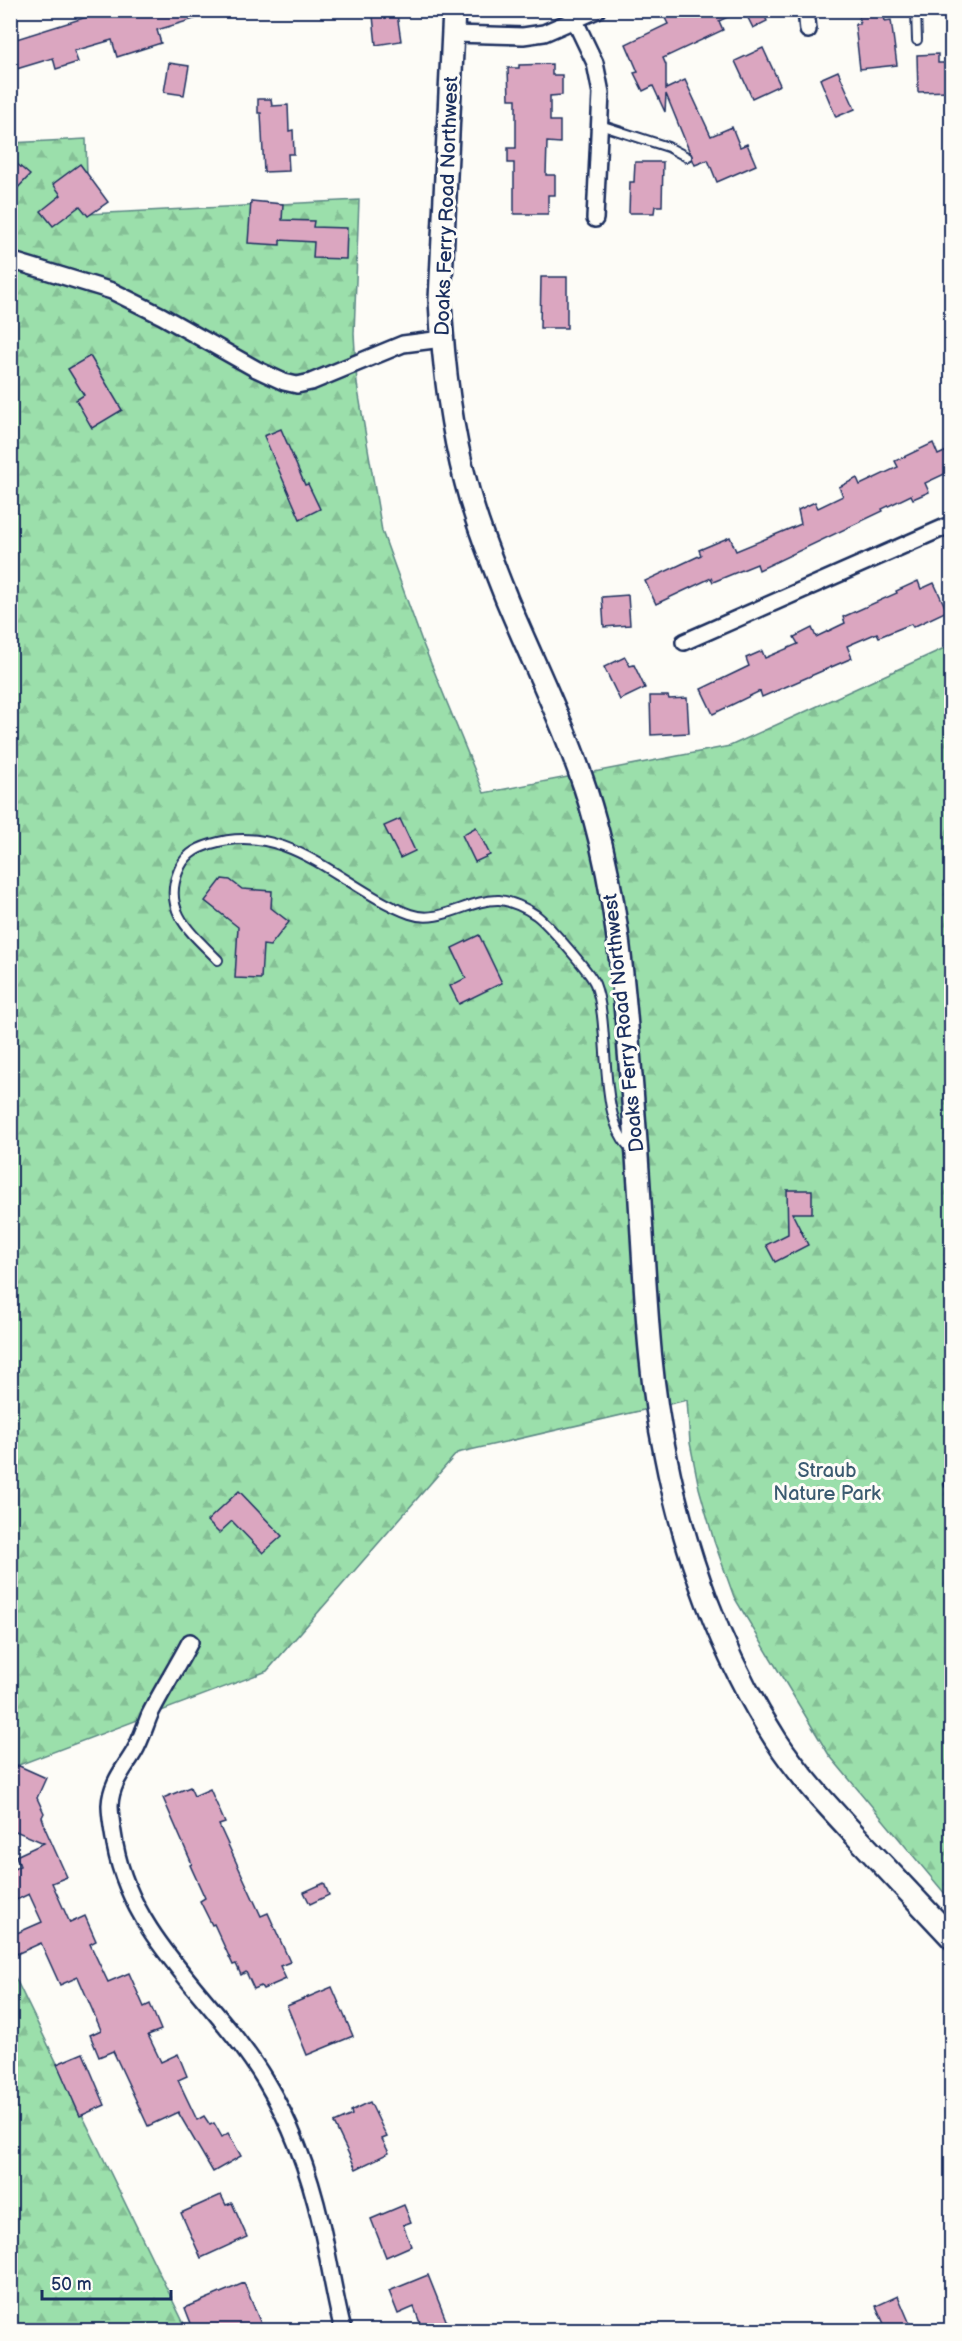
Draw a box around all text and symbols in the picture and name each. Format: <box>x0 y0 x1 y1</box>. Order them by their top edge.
street label: Doaks Ferry Road Northwest <box>430 76 464 336</box>
street label: Doaks Ferry Road Northwest <box>598 893 650 1153</box>
park label: Straub Nature Park <box>773 1459 881 1506</box>
scale bar <box>42 2263 171 2301</box>
text: 50 m <box>51 2274 92 2295</box>

